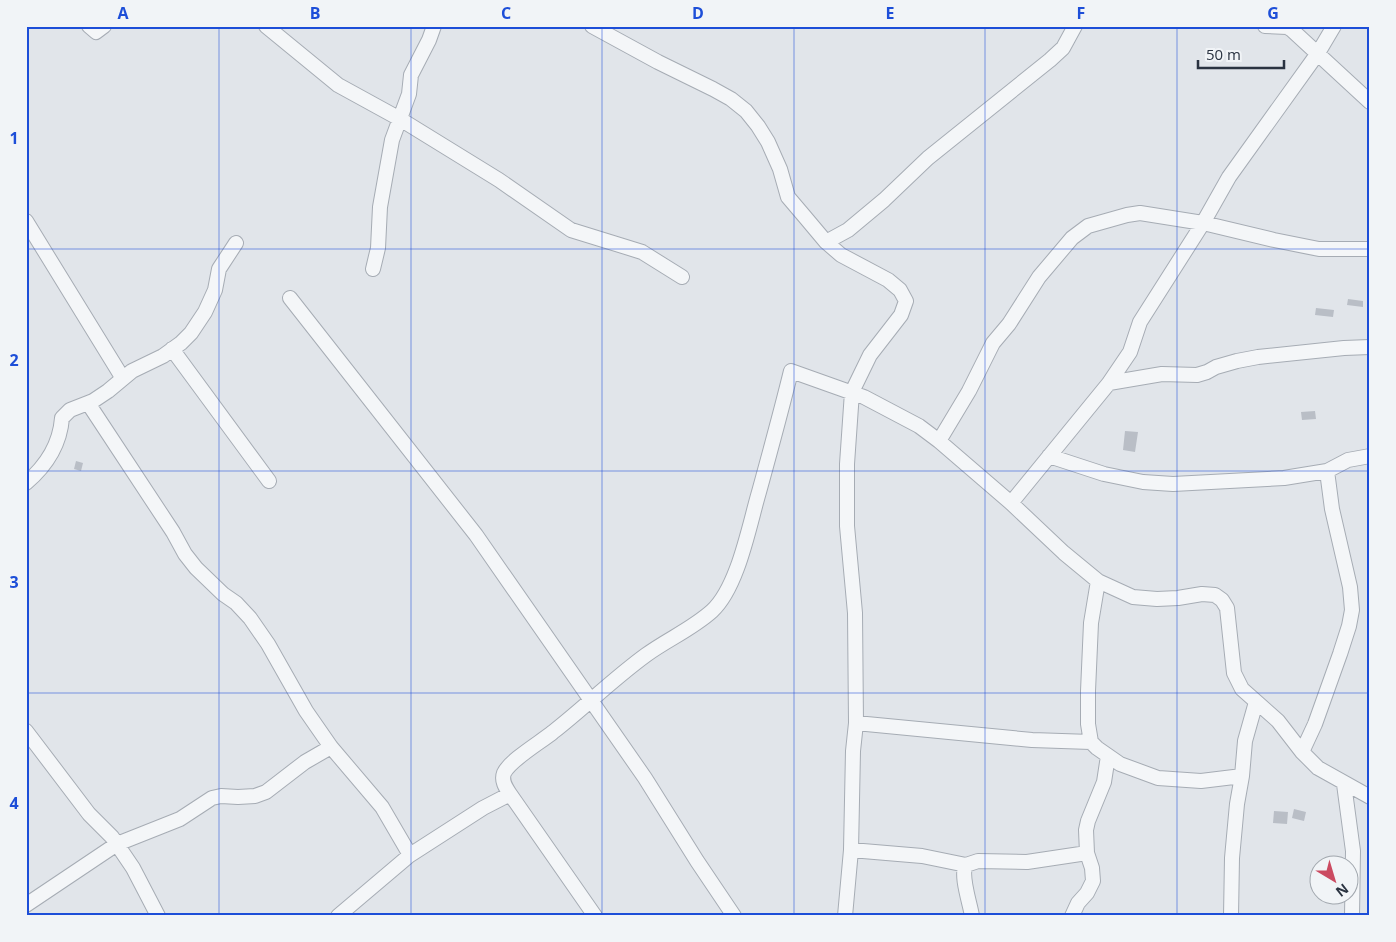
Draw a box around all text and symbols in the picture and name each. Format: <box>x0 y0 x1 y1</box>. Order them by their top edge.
text: A <box>117 2 129 24</box>
text: B <box>310 2 320 24</box>
text: C <box>501 2 511 24</box>
text: D <box>692 2 704 24</box>
text: E <box>886 2 895 24</box>
text: F <box>1077 2 1085 24</box>
text: G <box>1267 2 1279 24</box>
scale bar <box>1198 38 1285 70</box>
text: 50 m <box>1206 44 1241 64</box>
text: 1 <box>9 127 19 149</box>
text: 2 <box>9 349 19 371</box>
text: 3 <box>9 571 19 593</box>
text: 4 <box>9 792 19 814</box>
north arrow <box>1308 854 1358 904</box>
text: N <box>1332 880 1353 902</box>

